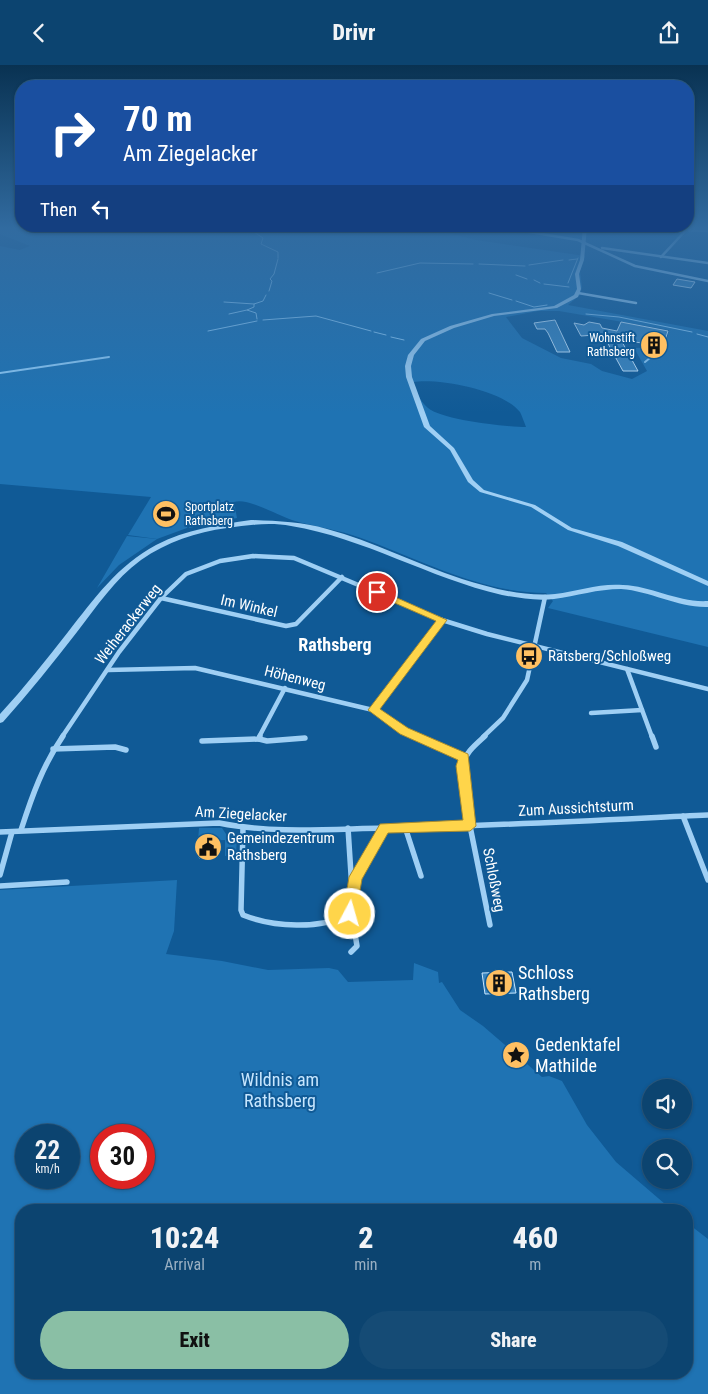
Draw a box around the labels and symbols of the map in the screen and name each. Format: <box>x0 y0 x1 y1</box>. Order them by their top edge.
building icon: Wohnstift Rathsberg <box>639 330 669 360</box>
place label: Wohnstift Rathsberg <box>587 331 635 359</box>
sports icon: Sportplatz Rathsberg <box>151 499 181 529</box>
place label: Sportplatz Rathsberg <box>185 500 234 528</box>
pin <box>356 571 398 613</box>
street label: Weiherackerweg <box>91 580 165 668</box>
street label: Im Winkel <box>219 591 279 621</box>
district label: Rathsberg <box>298 634 372 655</box>
bus stop icon: Ratsberg/Schloßweg <box>514 641 544 671</box>
place label: Ratsberg/Schloßweg <box>548 647 671 665</box>
street label: Höhenweg <box>262 662 328 694</box>
street label: Zum Aussichtsturm <box>518 796 634 820</box>
street label: Am Ziegelacker <box>195 803 288 825</box>
place label: Gemeindezentrum Rathsberg <box>227 829 335 864</box>
public building icon: Gemeindezentrum Rathsberg <box>193 832 223 862</box>
street label: Schloßweg <box>479 846 509 914</box>
position arrow <box>323 887 375 939</box>
place label: Schloss Rathsberg <box>518 962 590 1004</box>
building icon: Schloss Rathsberg <box>484 968 514 998</box>
place label: Gedenktafel Mathilde <box>535 1034 620 1076</box>
place icon: Gedenktafel Mathilde <box>501 1040 531 1070</box>
park label: Wildnis am Rathsberg <box>241 1069 319 1111</box>
speed limit sign: 30 <box>90 1124 155 1189</box>

